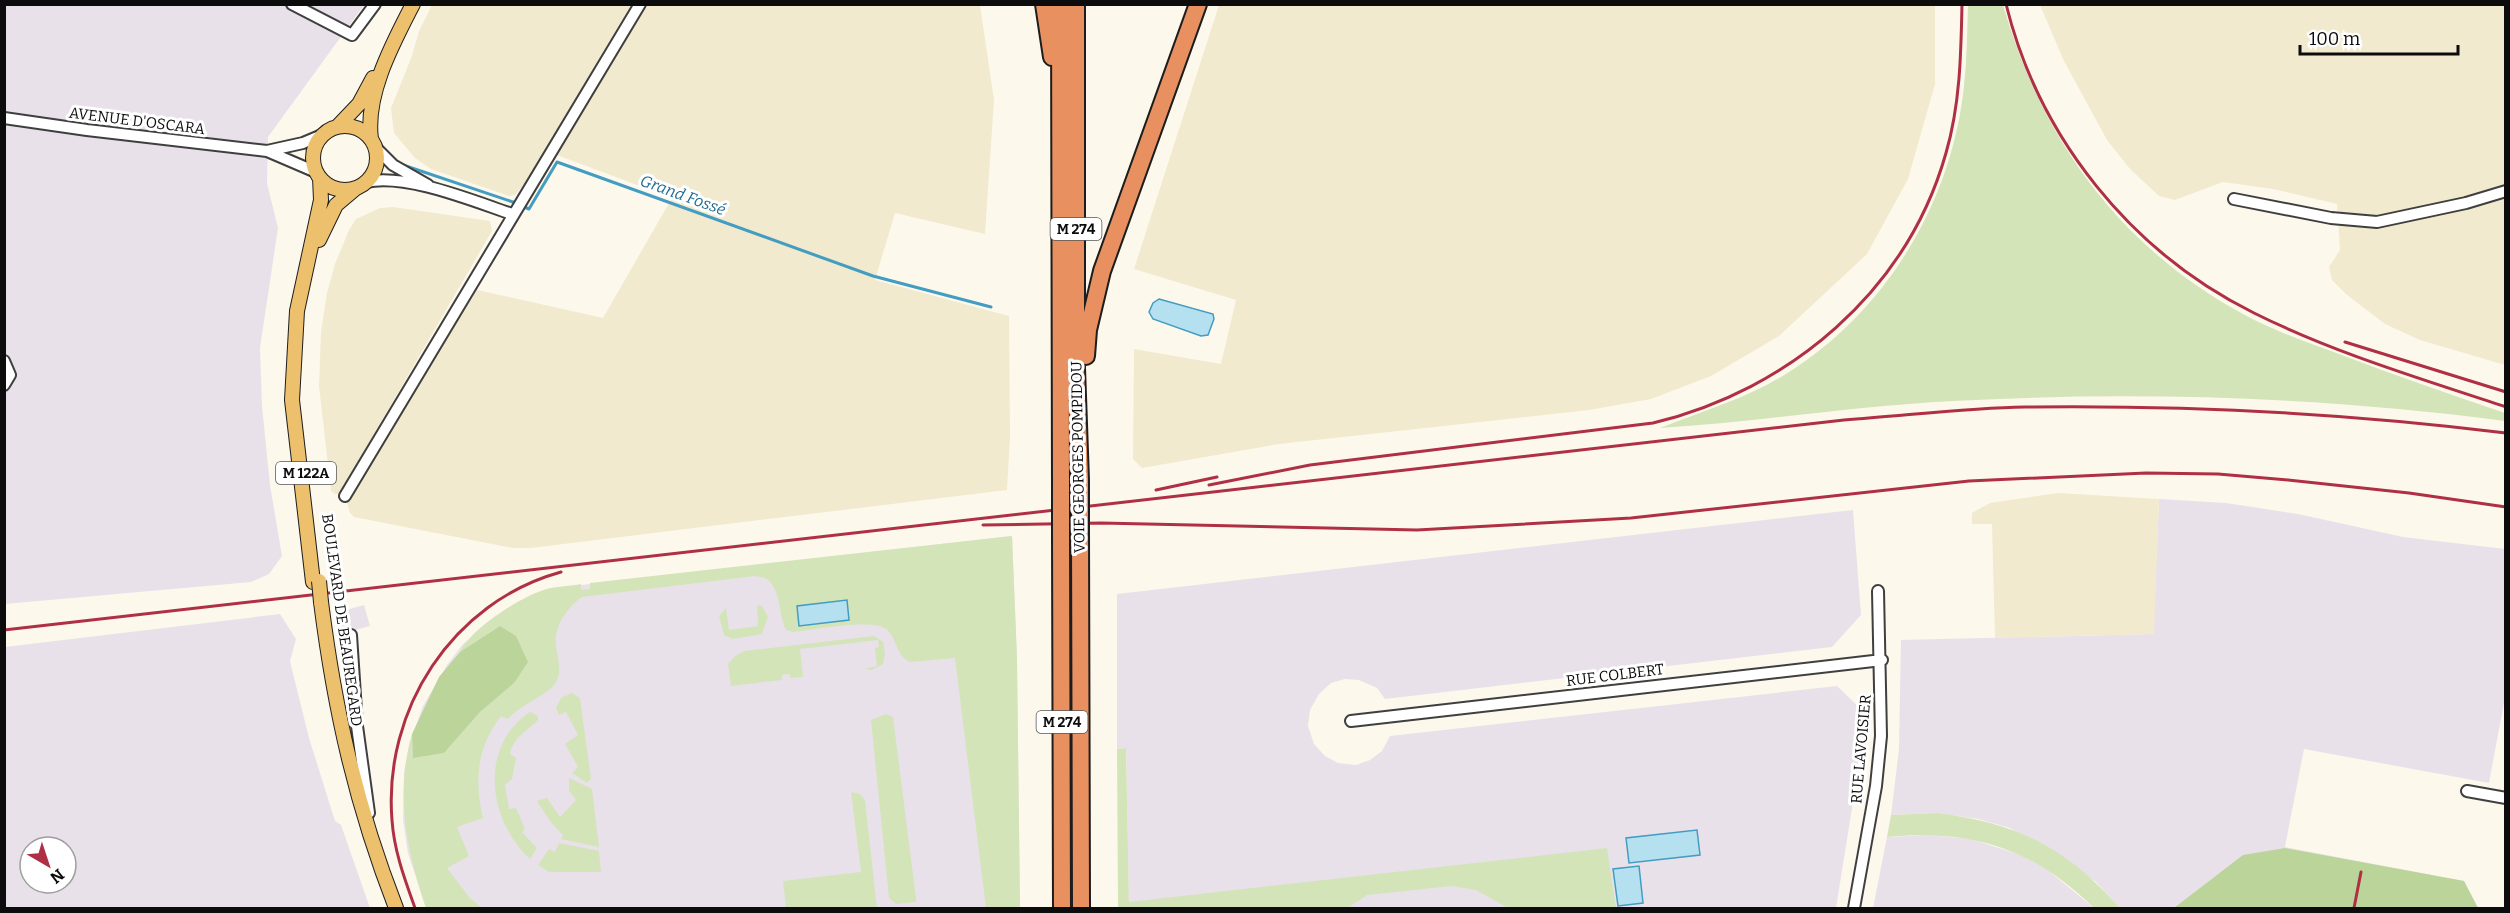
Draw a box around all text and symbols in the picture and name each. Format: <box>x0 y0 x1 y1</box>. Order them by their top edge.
scale bar <box>2300 18 2458 56</box>
text: 100 m <box>2309 28 2360 50</box>
street label: AVENUE D'OSCARA <box>68 104 206 138</box>
water label: Grand Fossé <box>638 171 728 219</box>
road number: M 274 <box>1050 218 1102 240</box>
street label: VOIE GEORGES POMPIDOU <box>1067 361 1089 553</box>
road number: M 122A <box>276 462 336 484</box>
street label: BOULEVARD DE BEAUREGARD <box>318 513 366 727</box>
street label: RUE COLBERT <box>1565 660 1665 690</box>
street label: RUE LAVOISIER <box>1847 694 1875 804</box>
road number: M 274 <box>1036 711 1088 733</box>
north arrow <box>18 835 78 895</box>
text: N <box>46 865 68 888</box>

